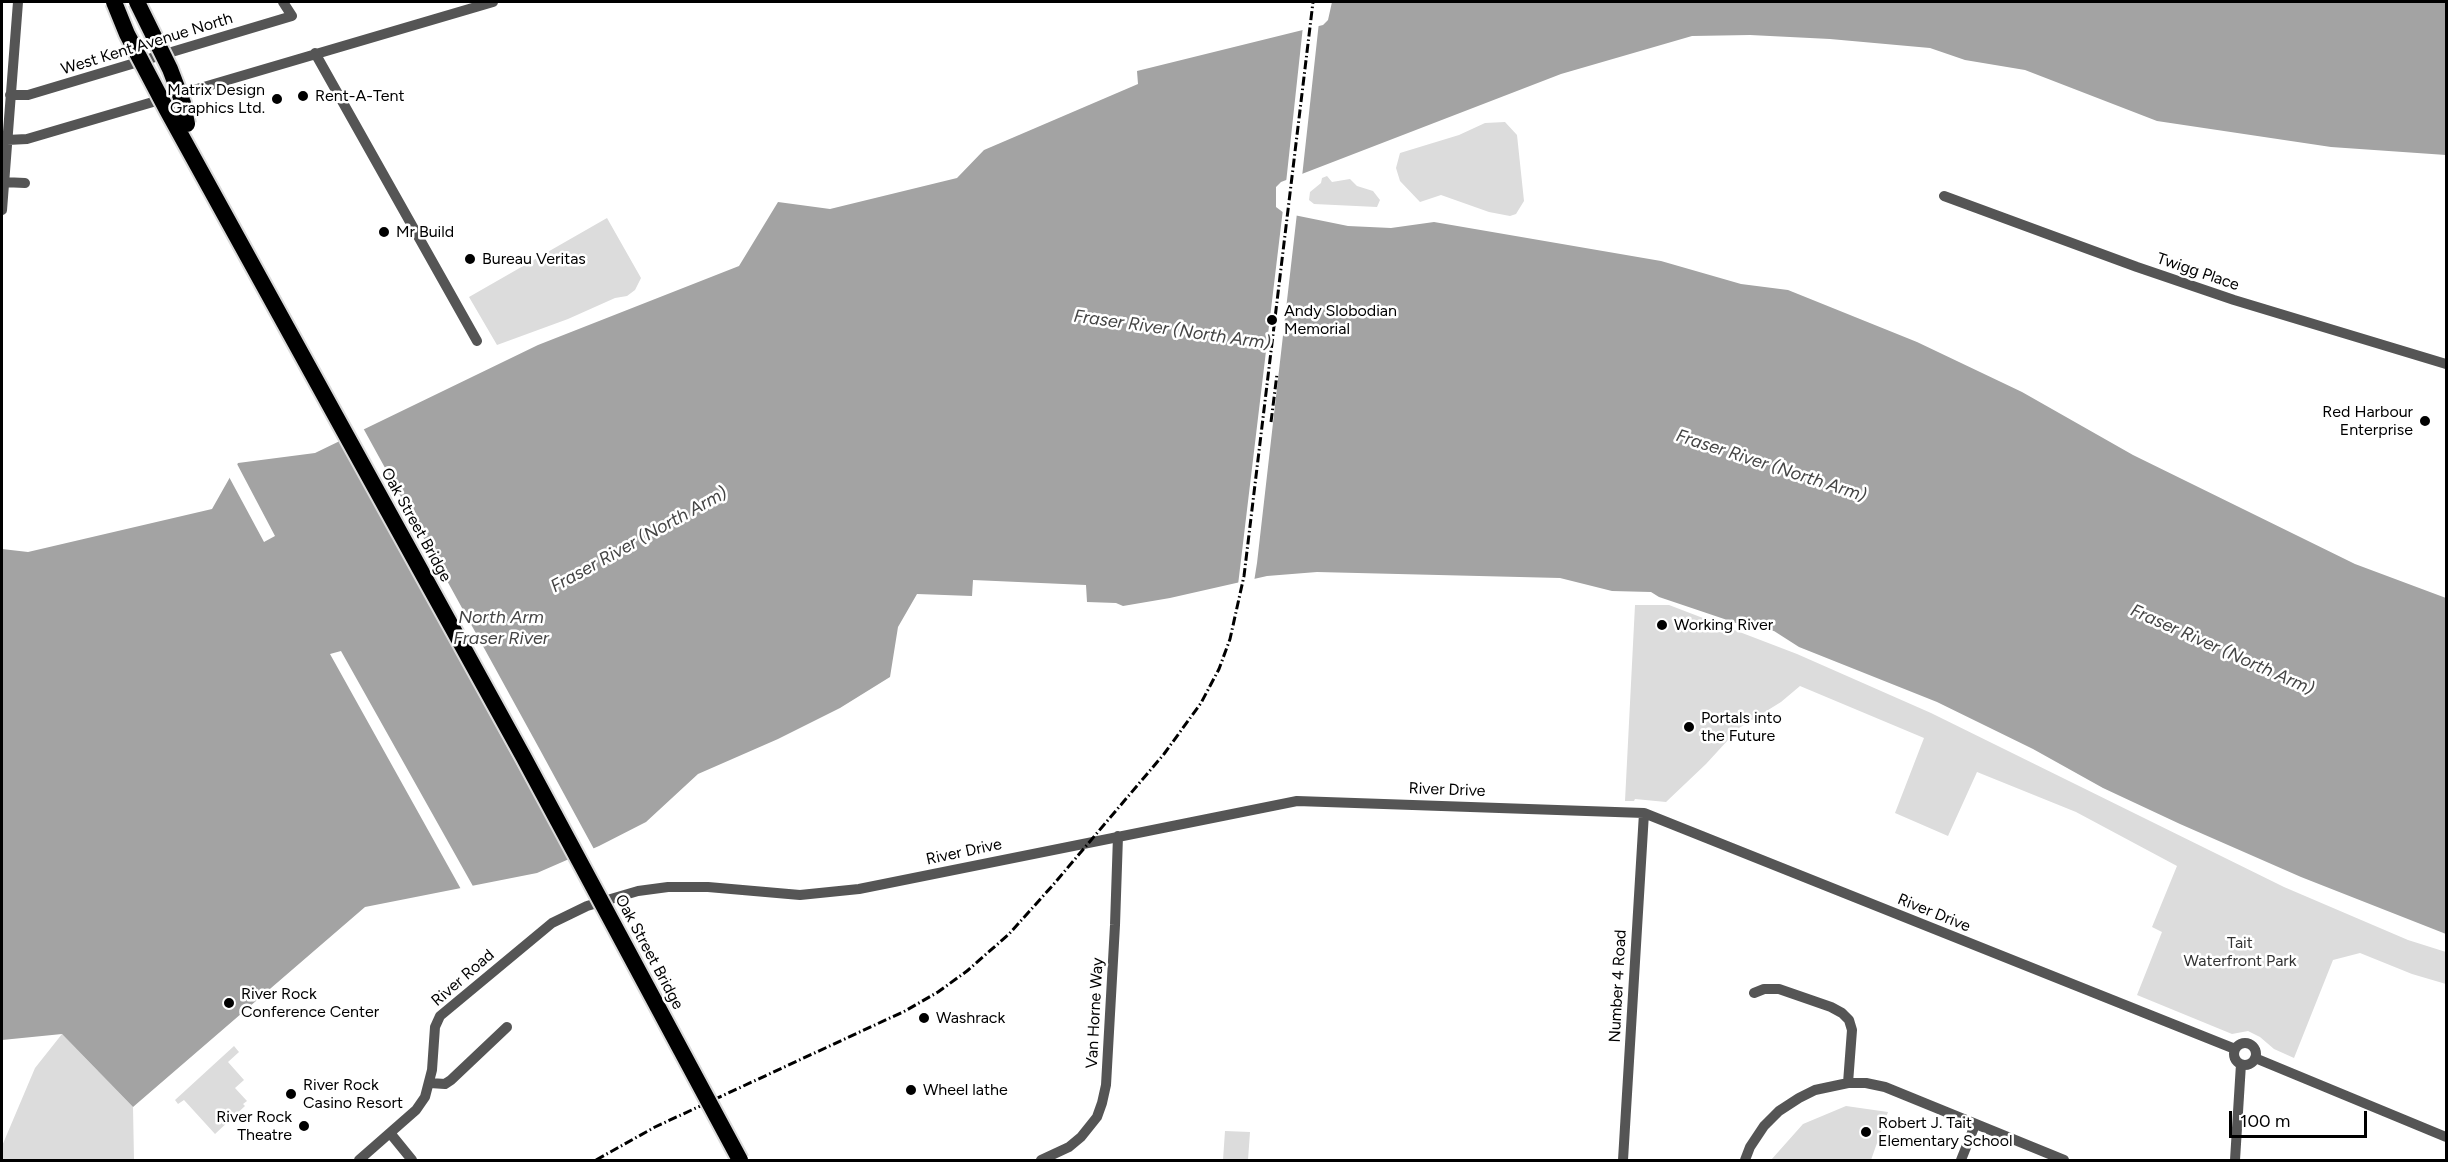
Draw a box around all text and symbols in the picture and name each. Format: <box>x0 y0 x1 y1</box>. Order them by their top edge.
street label: West Kent Avenue North <box>59 9 235 79</box>
place label: Matrix Design Graphics Ltd. <box>167 80 265 118</box>
place label: Rent-A-Tent <box>315 86 404 106</box>
marker: Rent-A-Tent <box>296 89 310 103</box>
marker: Matrix Design Graphics Ltd. <box>270 92 284 106</box>
place label: Mr Build <box>396 222 454 242</box>
marker: Mr Build <box>377 225 391 239</box>
place label: Bureau Veritas <box>482 249 586 269</box>
street label: Twigg Place <box>2154 249 2242 295</box>
marker: Bureau Veritas <box>463 252 477 266</box>
place label: Andy Slobodian Memorial <box>1284 301 1397 339</box>
water label: Fraser River (North Arm) <box>1072 305 1272 355</box>
marker: Andy Slobodian Memorial <box>1265 313 1279 327</box>
place label: Red Harbour Enterprise <box>2322 402 2413 440</box>
marker: Red Harbour Enterprise <box>2418 414 2432 428</box>
water label: Fraser River (North Arm) <box>1673 425 1869 507</box>
street label: Oak Street Bridge <box>377 465 455 585</box>
water label: Fraser River (North Arm) <box>547 482 731 598</box>
water label: Fraser River (North Arm) <box>2127 600 2317 700</box>
water label: North Arm Fraser River <box>453 607 549 650</box>
place label: Working River <box>1674 615 1773 635</box>
marker: Working River <box>1655 618 1669 632</box>
place label: Portals into the Future <box>1701 708 1782 746</box>
marker: Portals into the Future <box>1682 720 1696 734</box>
street label: River Drive <box>1408 779 1486 801</box>
street label: River Drive <box>924 835 1004 869</box>
street label: River Drive <box>1895 890 1973 936</box>
street label: Oak Street Bridge <box>611 891 687 1013</box>
street label: Number 4 Road <box>1605 929 1631 1043</box>
park label: Tait Waterfront Park <box>2184 933 2296 971</box>
street label: River Road <box>428 946 498 1010</box>
street label: Van Horne Way <box>1083 957 1107 1069</box>
place label: River Rock Conference Center <box>241 984 379 1022</box>
marker: River Rock Conference Center <box>222 996 236 1010</box>
place label: Washrack <box>936 1008 1005 1028</box>
marker: Washrack <box>917 1011 931 1025</box>
place label: River Rock Casino Resort <box>303 1075 403 1113</box>
place label: Wheel lathe <box>923 1080 1008 1100</box>
marker: Wheel lathe <box>904 1083 918 1097</box>
marker: River Rock Casino Resort <box>284 1087 298 1101</box>
scale bar <box>2232 1099 2370 1137</box>
place label: River Rock Theatre <box>216 1107 292 1145</box>
text: 100 m <box>2240 1110 2290 1132</box>
place label: Robert J. Tait Elementary School <box>1878 1113 2012 1151</box>
marker: River Rock Theatre <box>297 1119 311 1133</box>
marker: Robert J. Tait Elementary School <box>1859 1125 1873 1139</box>

